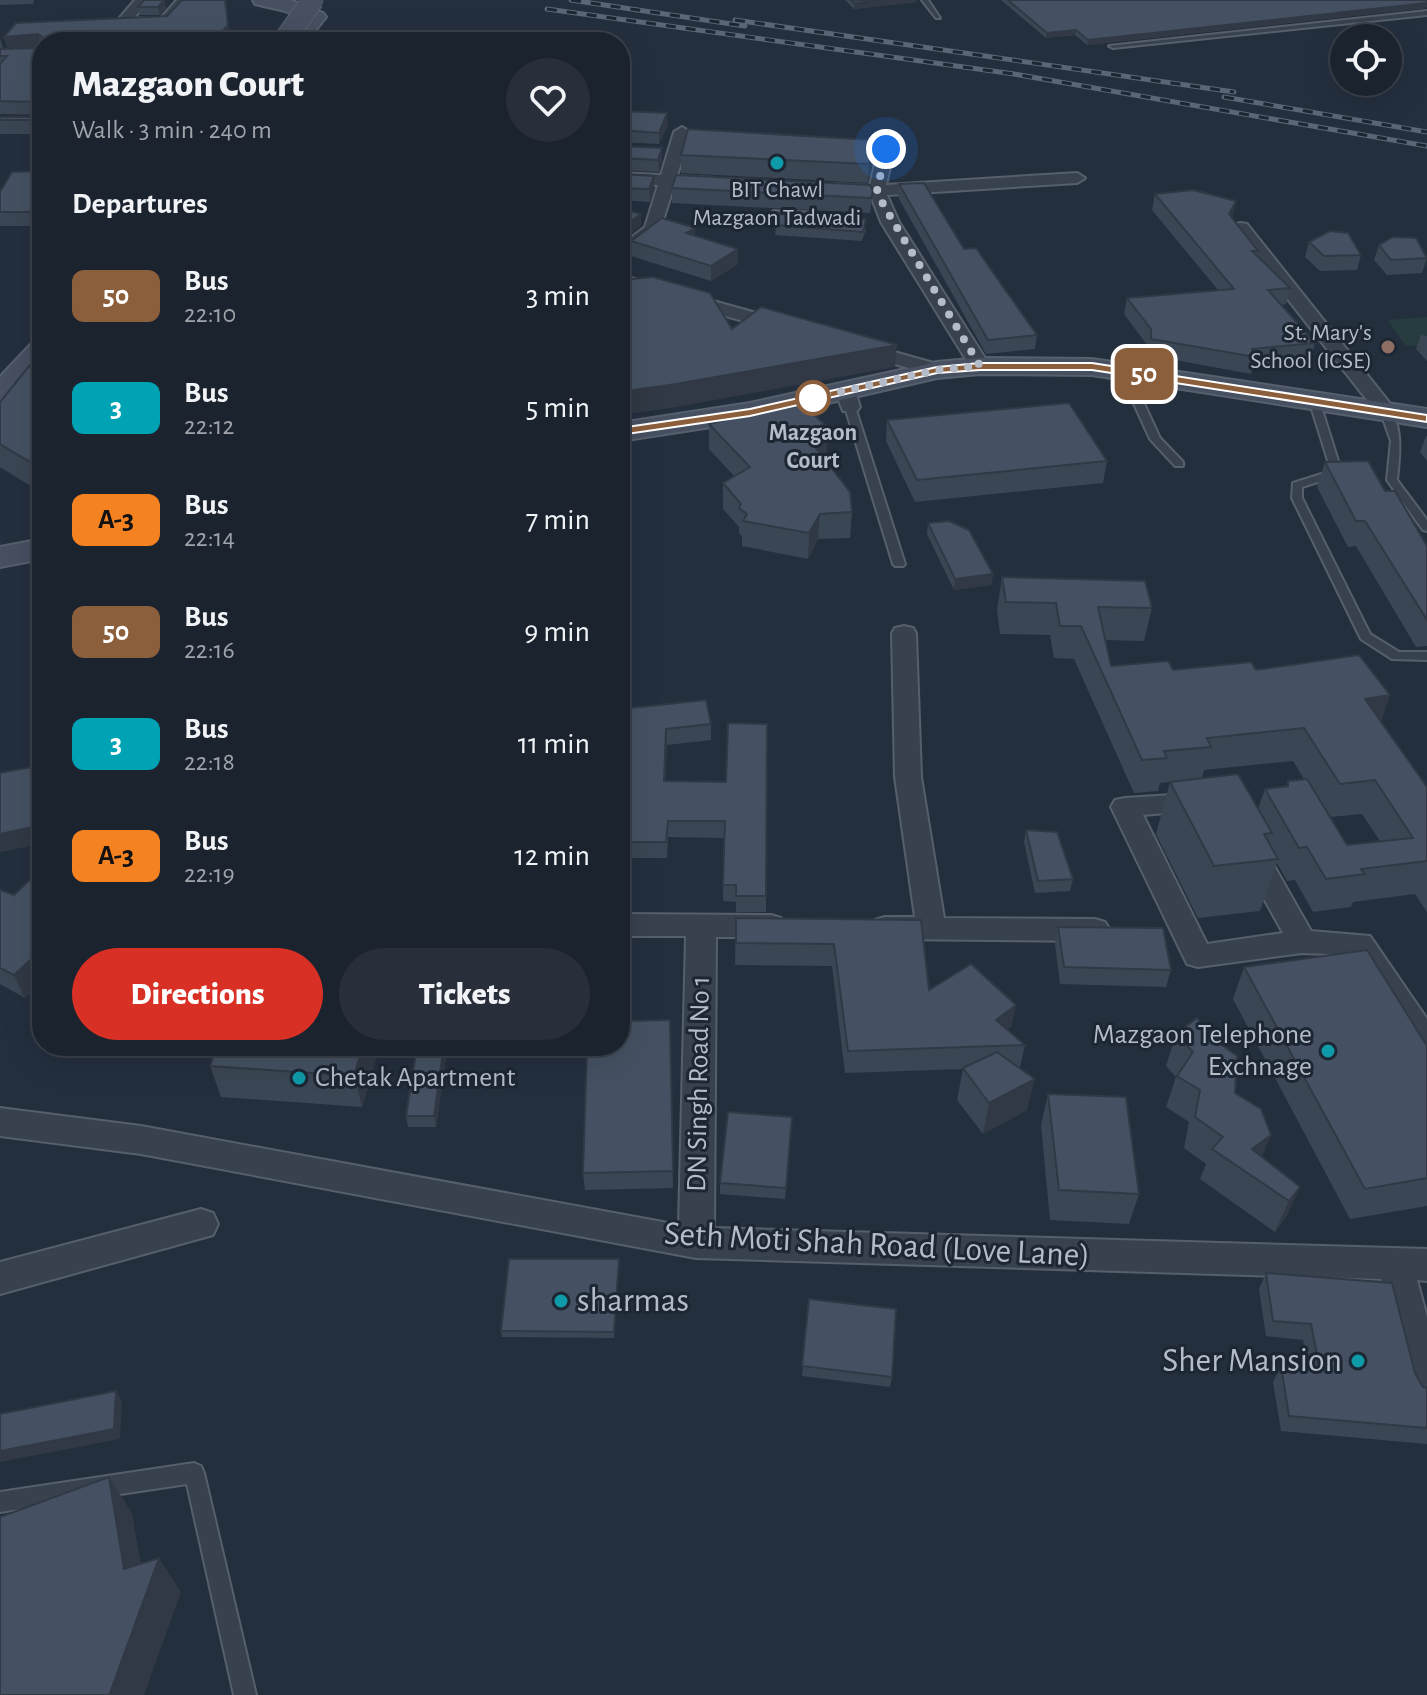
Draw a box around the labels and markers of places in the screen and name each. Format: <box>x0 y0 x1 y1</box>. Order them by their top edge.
marker: BIT Chawl Mazgaon Tadwadi <box>768 154 786 172</box>
place label: BIT Chawl Mazgaon Tadwadi <box>693 178 861 230</box>
place label: St. Mary's School (ICSE) <box>1250 321 1372 373</box>
marker: St. Mary's School (ICSE) <box>1379 338 1397 356</box>
marker: Mazgaon Court <box>796 381 830 415</box>
place label: Mazgaon Court <box>769 421 857 473</box>
place label: Mazgaon Telephone Exchnage <box>1093 1021 1312 1081</box>
marker: Mazgaon Telephone Exchnage <box>1319 1042 1337 1060</box>
place label: Chetak Apartment <box>315 1064 516 1092</box>
marker: Chetak Apartment <box>290 1069 308 1087</box>
place label: sharmas <box>577 1284 689 1318</box>
marker: sharmas <box>552 1292 570 1310</box>
place label: Sher Mansion <box>1162 1344 1342 1378</box>
marker: Sher Mansion <box>1349 1352 1367 1370</box>

